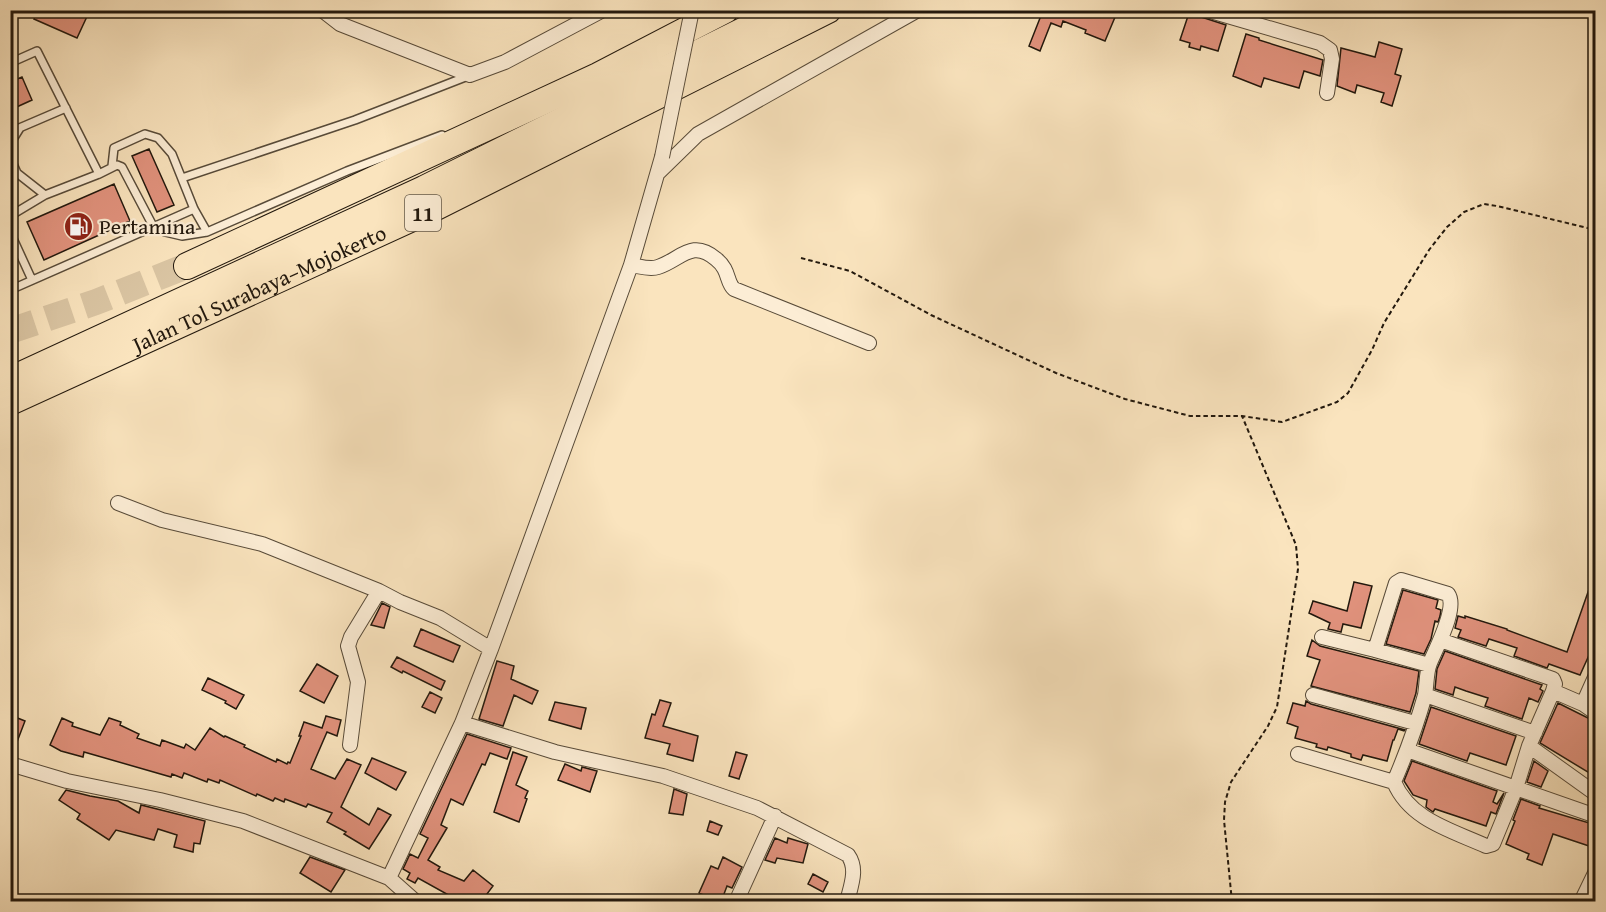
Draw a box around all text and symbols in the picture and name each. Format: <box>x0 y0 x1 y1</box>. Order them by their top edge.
road number: 11 <box>405 195 441 231</box>
fuel station icon: Pertamina <box>62 210 94 242</box>
place label: Pertamina <box>99 210 196 242</box>
street label: Jalan Tol Surabaya–Mojokerto <box>124 216 391 361</box>

